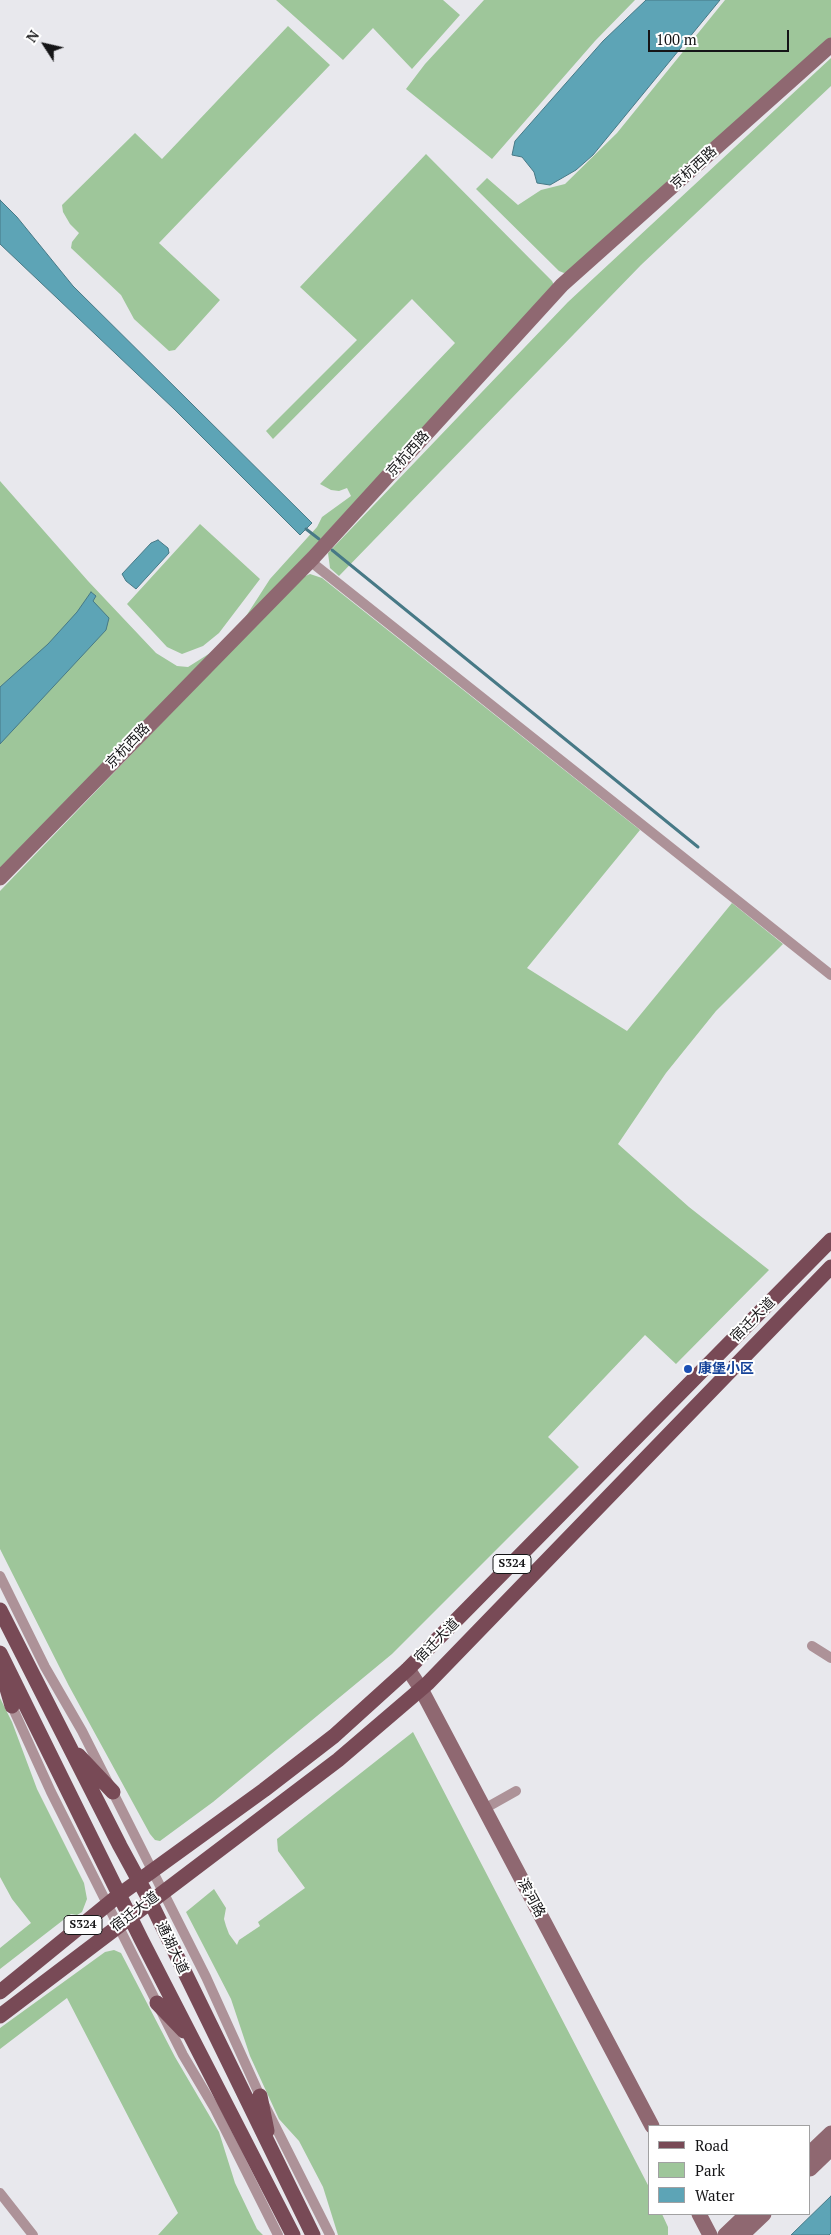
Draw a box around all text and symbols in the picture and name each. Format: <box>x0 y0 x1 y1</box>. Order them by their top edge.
north arrow <box>20 20 70 70</box>
scale bar <box>651 20 792 52</box>
text: N <box>21 26 43 46</box>
text: 100 m <box>656 29 697 49</box>
street label: 京杭西路 <box>668 143 720 193</box>
street label: 京杭西路 <box>383 428 433 480</box>
street label: 京杭西路 <box>103 720 153 772</box>
street label: 宿迁大道 <box>727 1294 779 1346</box>
place label: 康堡小区 <box>698 1361 754 1377</box>
marker: 康堡小区 <box>682 1363 694 1375</box>
road number: S324 <box>493 1555 531 1574</box>
street label: 宿迁大道 <box>411 1615 463 1667</box>
street label: 滨河路 <box>514 1876 548 1920</box>
street label: 宿迁大道 <box>108 1888 162 1936</box>
road number: S324 <box>64 1916 102 1934</box>
street label: 通湖大道 <box>153 1919 191 1977</box>
legend <box>648 2125 811 2215</box>
text: Road <box>695 2135 728 2155</box>
text: Park <box>695 2160 725 2180</box>
text: Water <box>695 2185 734 2205</box>

